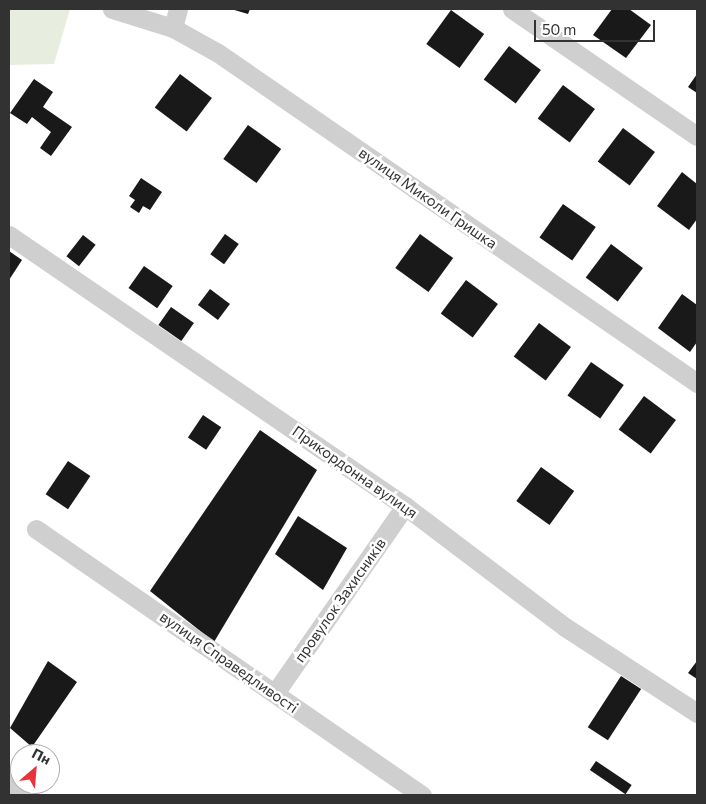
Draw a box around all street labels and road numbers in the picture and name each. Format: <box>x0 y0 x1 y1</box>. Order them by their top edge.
street label: вулиця Миколи Гришка <box>355 143 501 253</box>
street label: Прикордонна вулиця <box>289 422 421 522</box>
street label: провулок Захисників <box>290 534 390 666</box>
street label: вулиця Справедливості <box>156 607 302 717</box>

